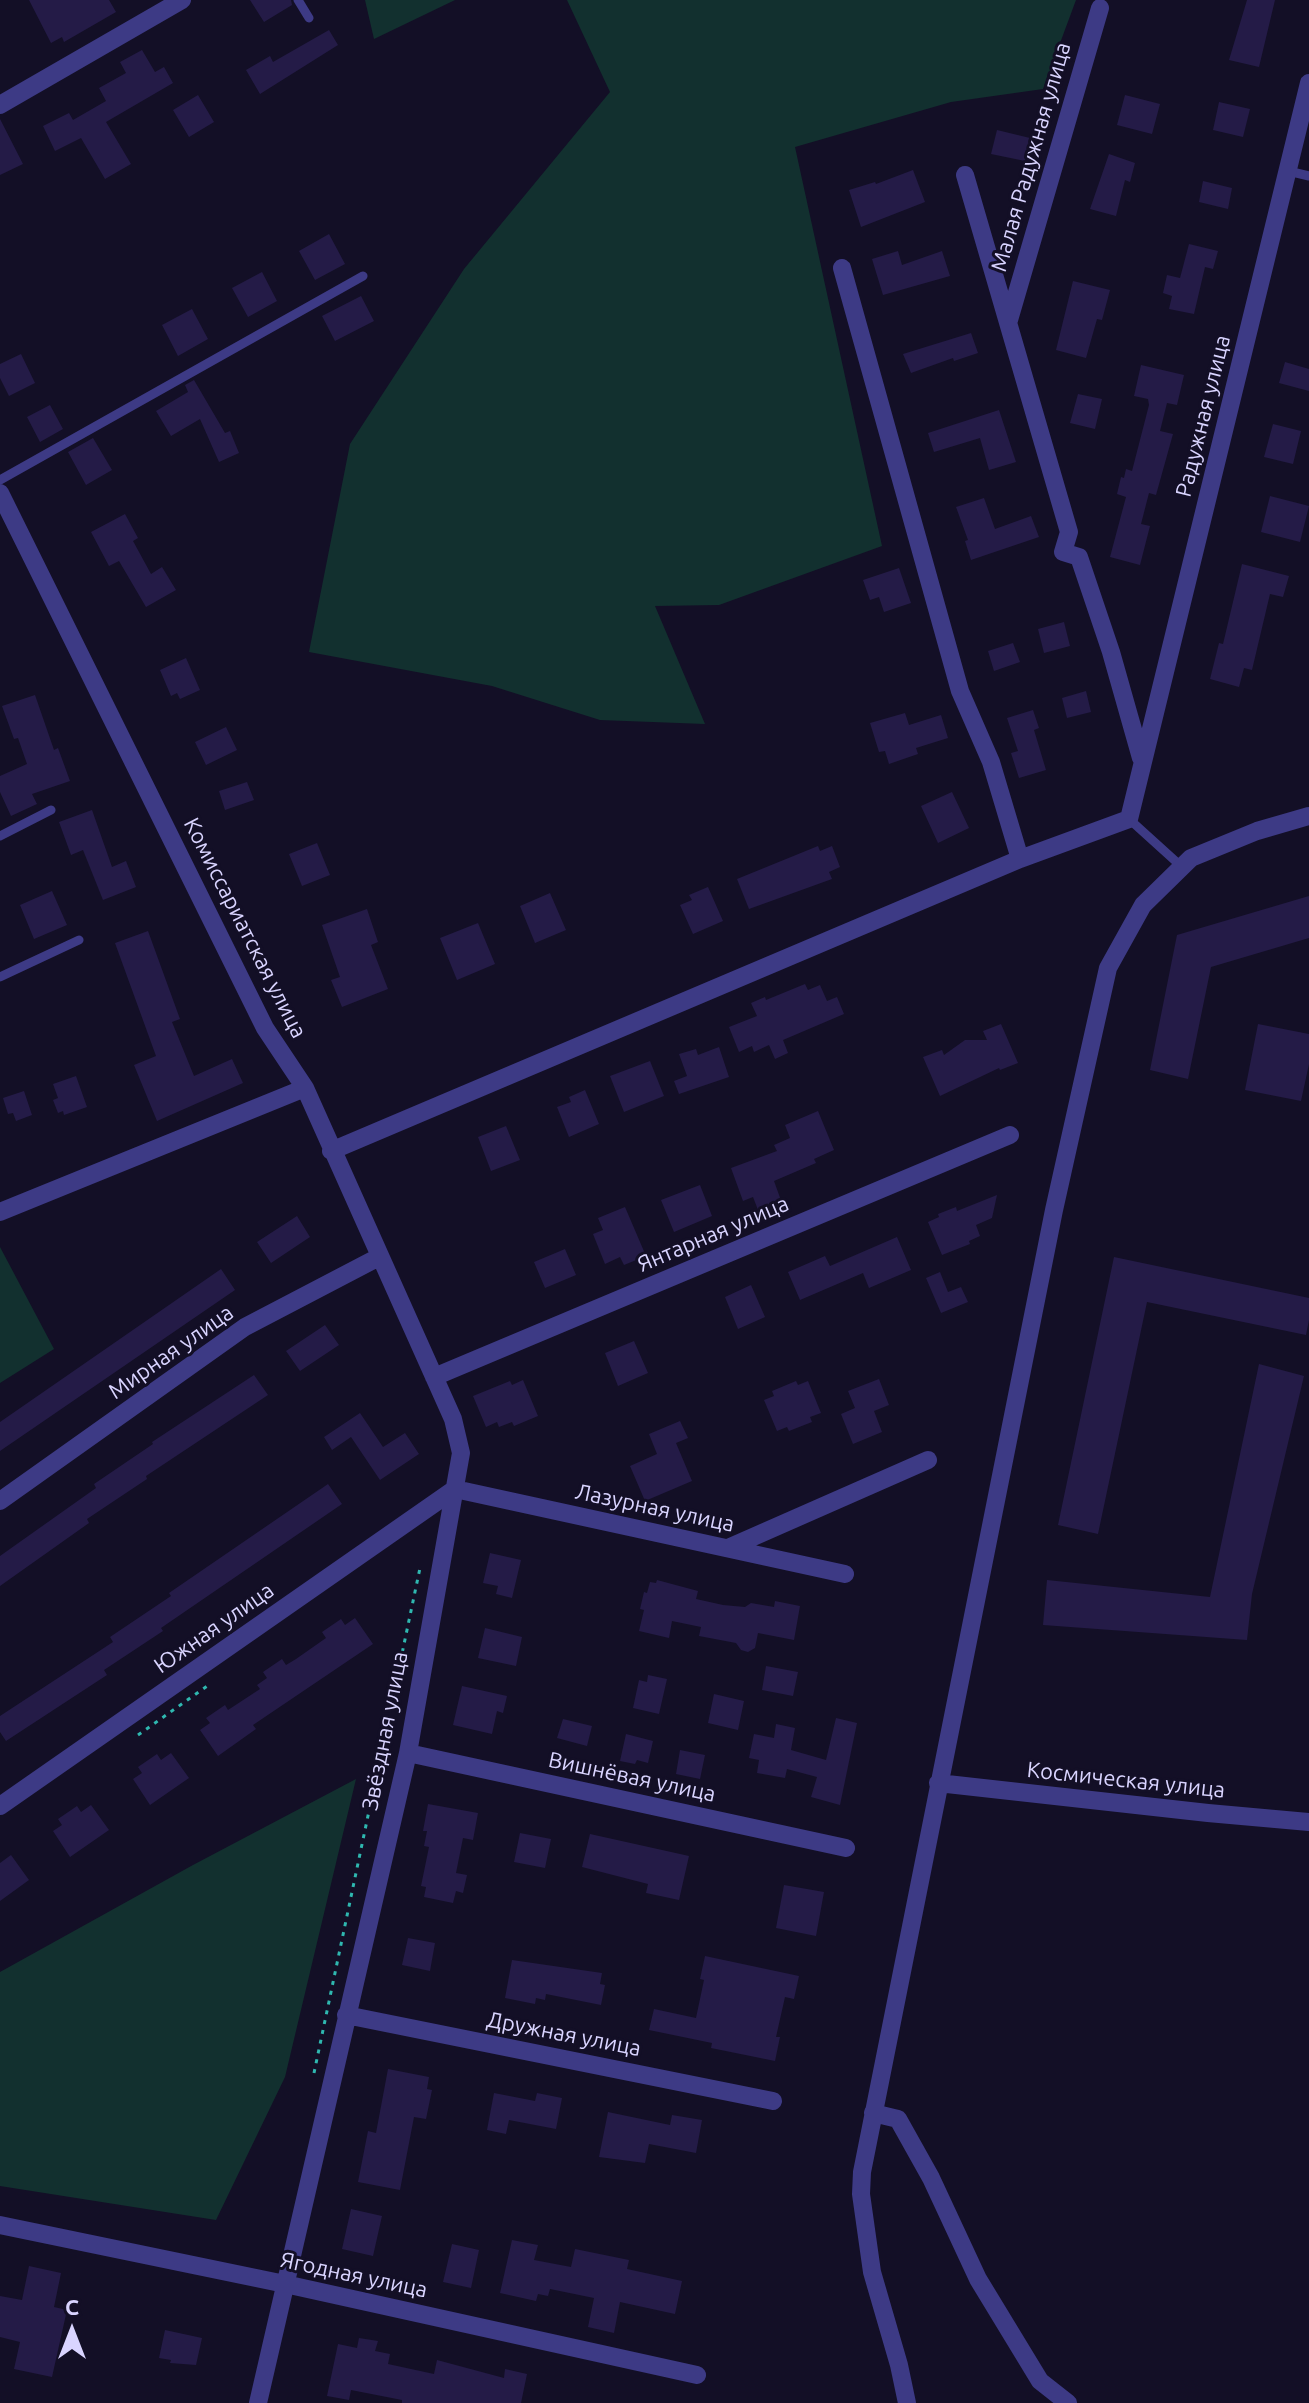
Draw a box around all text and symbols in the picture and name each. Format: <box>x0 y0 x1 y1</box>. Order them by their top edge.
street label: Малая Радужная улица <box>986 39 1076 275</box>
street label: Радужная улица <box>1170 332 1236 500</box>
street label: Комиссариатская улица <box>178 813 312 1043</box>
street label: Янтарная улица <box>633 1190 793 1278</box>
street label: Мирная улица <box>104 1299 238 1405</box>
street label: Лазурная улица <box>573 1478 737 1538</box>
street label: Южная улица <box>149 1577 279 1679</box>
street label: Звёздная улица <box>357 1649 413 1813</box>
street label: Вишнёвая улица <box>546 1746 718 1808</box>
street label: Космическая улица <box>1026 1756 1226 1804</box>
street label: Дружная улица <box>485 2006 643 2062</box>
street label: Ягодная улица <box>278 2247 430 2303</box>
north arrow <box>32 2291 112 2371</box>
text: С <box>65 2294 79 2319</box>

